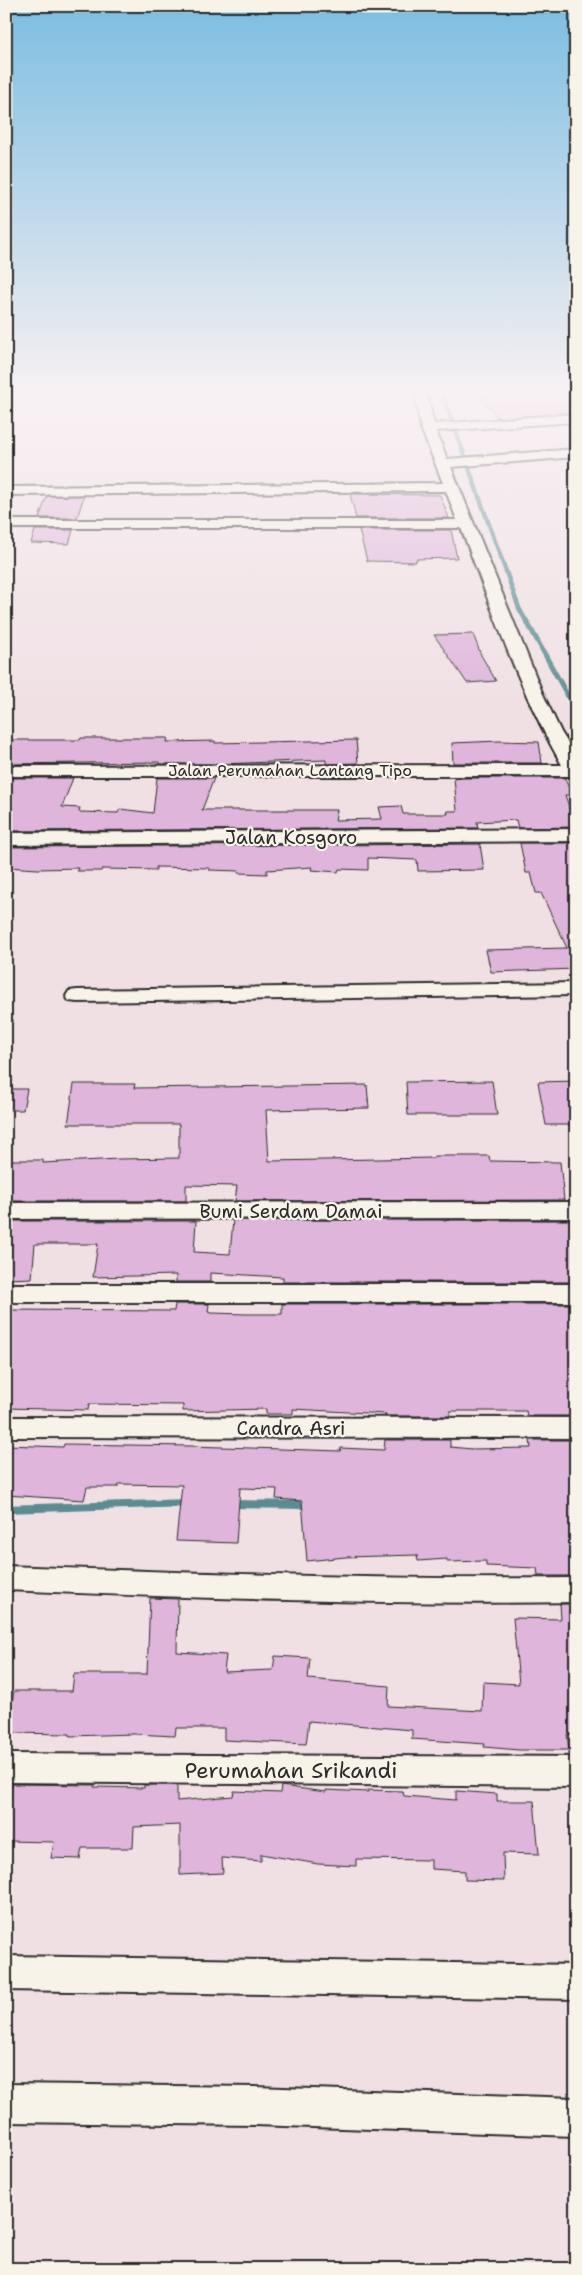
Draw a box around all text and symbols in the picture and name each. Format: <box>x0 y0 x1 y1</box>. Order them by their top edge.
street label: Jalan Perumahan Lantang Tipo <box>168 760 412 781</box>
street label: Jalan Kosgoro <box>225 825 357 850</box>
street label: Bumi Serdam Damai <box>199 1199 383 1224</box>
street label: Candra Asri <box>236 1416 346 1441</box>
street label: Perumahan Srikandi <box>184 1756 398 1785</box>

